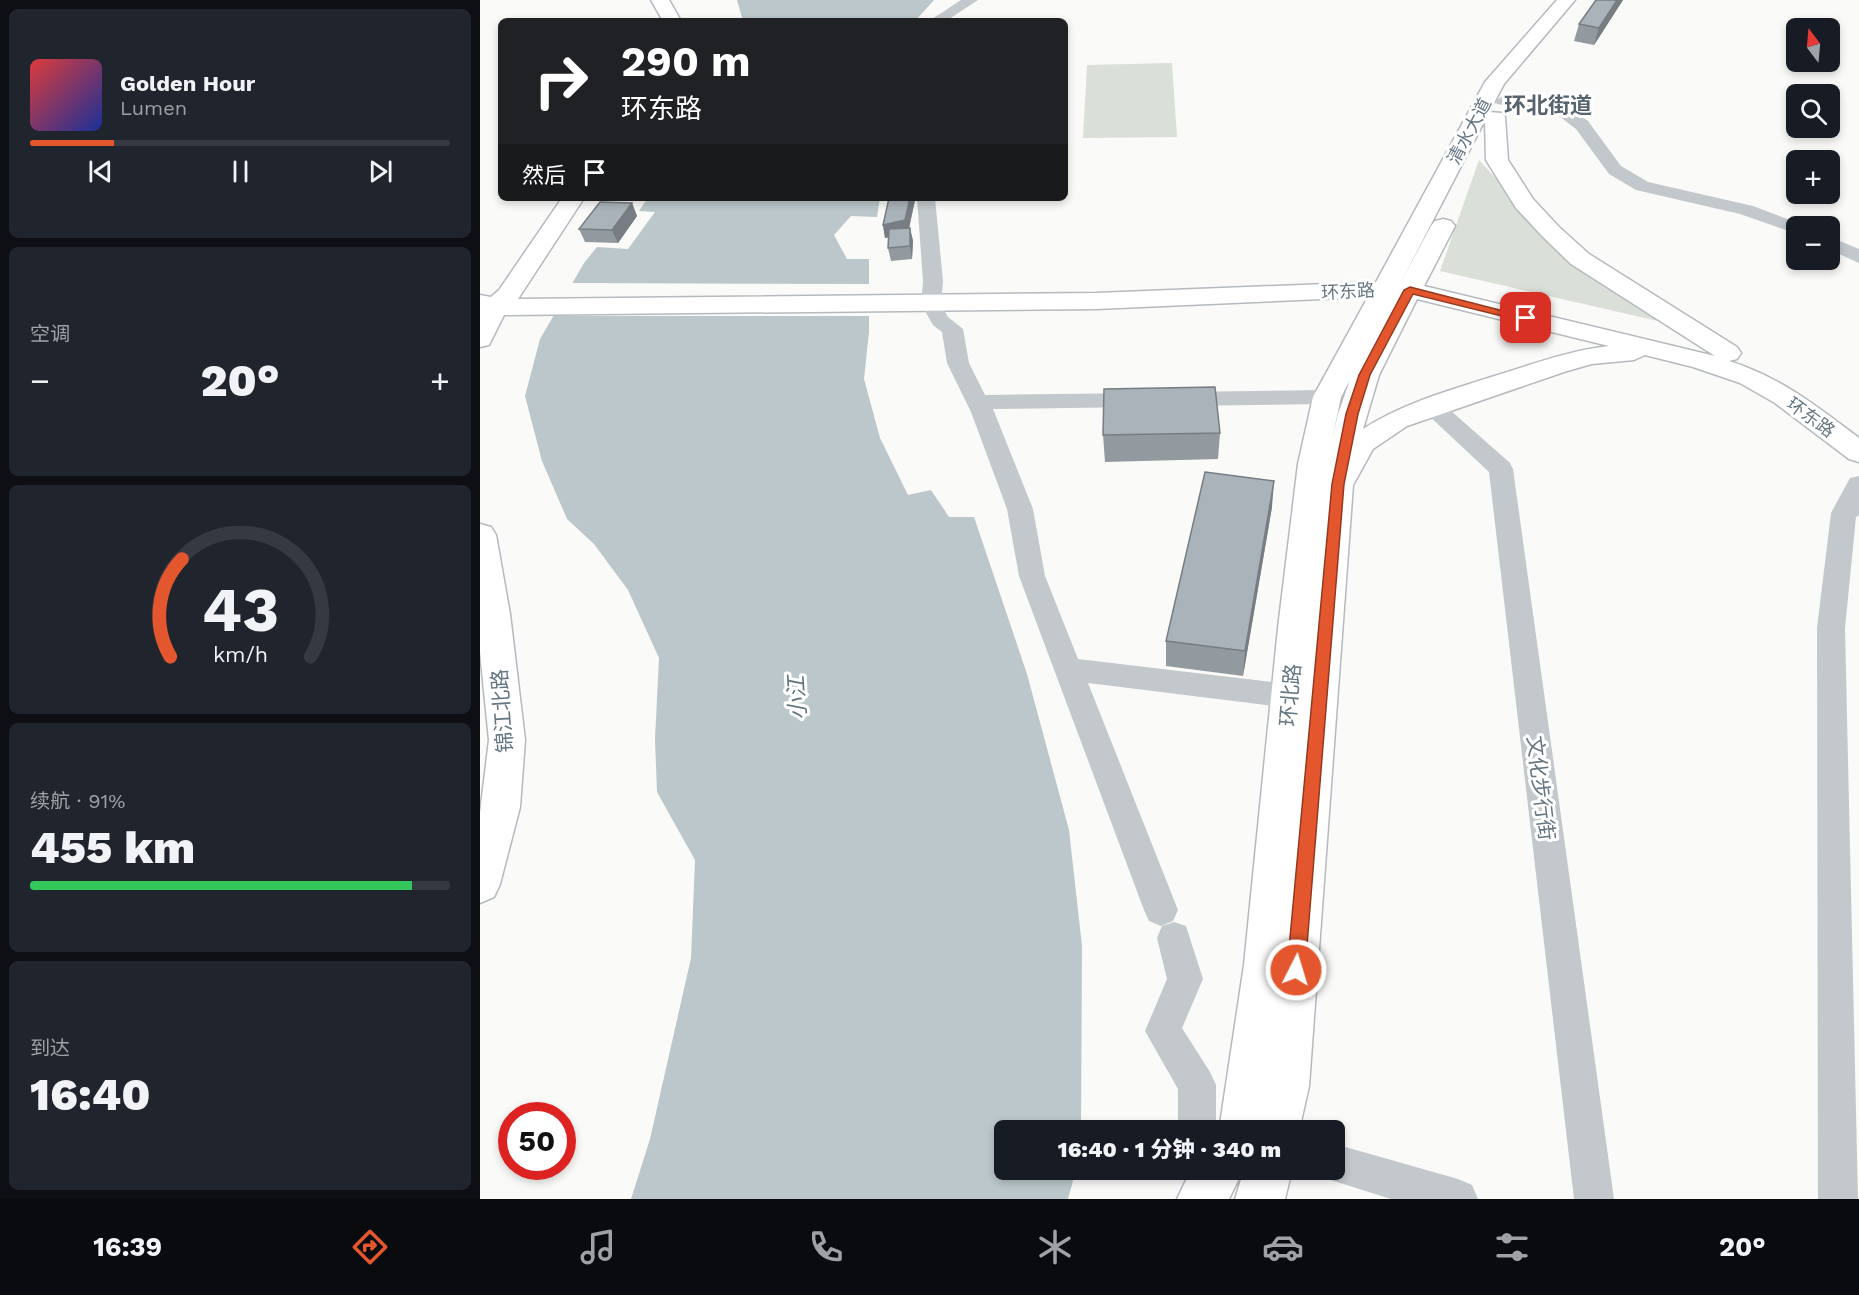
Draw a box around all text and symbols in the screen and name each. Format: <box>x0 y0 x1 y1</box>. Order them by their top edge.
north arrow <box>1786 18 1840 72</box>
map controls <box>1786 18 1840 270</box>
text: 290 m <box>621 37 751 86</box>
icon: right <box>522 42 600 120</box>
text: Golden Hour <box>120 71 255 96</box>
button: search <box>1786 84 1840 138</box>
text: 环东路 <box>621 93 702 125</box>
district label: 环北街道 <box>1504 93 1592 118</box>
street label: 清水大道 <box>1443 94 1495 168</box>
text: Lumen <box>120 96 187 120</box>
button: + <box>1786 150 1840 204</box>
icon: previous <box>84 155 117 188</box>
icon: pause <box>224 155 257 188</box>
icon: next <box>364 155 397 188</box>
icon: arrive <box>578 156 611 189</box>
text: 然后 <box>522 163 566 188</box>
button: − <box>1786 216 1840 270</box>
street label: 环东路 <box>1320 279 1376 303</box>
pin <box>1500 292 1551 343</box>
icon: arrive <box>1509 301 1542 334</box>
text: 空调 <box>30 322 70 346</box>
text: 20° <box>200 354 280 407</box>
text: − <box>30 361 50 400</box>
text: + <box>430 361 450 400</box>
street label: 环东路 <box>1783 393 1839 441</box>
text: 43 <box>201 573 279 646</box>
text: km/h <box>212 642 268 667</box>
street label: 环北路 <box>1275 663 1305 727</box>
street label: 锦江北路 <box>487 668 517 754</box>
water label: 小江 <box>783 673 811 721</box>
street label: 文化步行街 <box>1522 734 1560 842</box>
text: 续航 · 91% <box>30 789 125 813</box>
text: 455 km <box>30 821 195 874</box>
position arrow <box>1264 938 1328 1002</box>
text: 到达 <box>30 1036 70 1060</box>
text: 16:40 <box>30 1068 151 1121</box>
speed limit sign: 50 <box>498 1102 576 1180</box>
text: 16:40 · 1 分钟 · 340 m <box>1058 1137 1281 1162</box>
icon: directions <box>349 1226 391 1268</box>
icon: music <box>577 1226 619 1268</box>
icon: phone <box>805 1226 847 1268</box>
icon: climate <box>1034 1226 1076 1268</box>
icon: car <box>1262 1226 1304 1268</box>
icon: filters <box>1491 1226 1533 1268</box>
text: 16:39 <box>93 1231 162 1263</box>
text: 20° <box>1719 1231 1766 1263</box>

